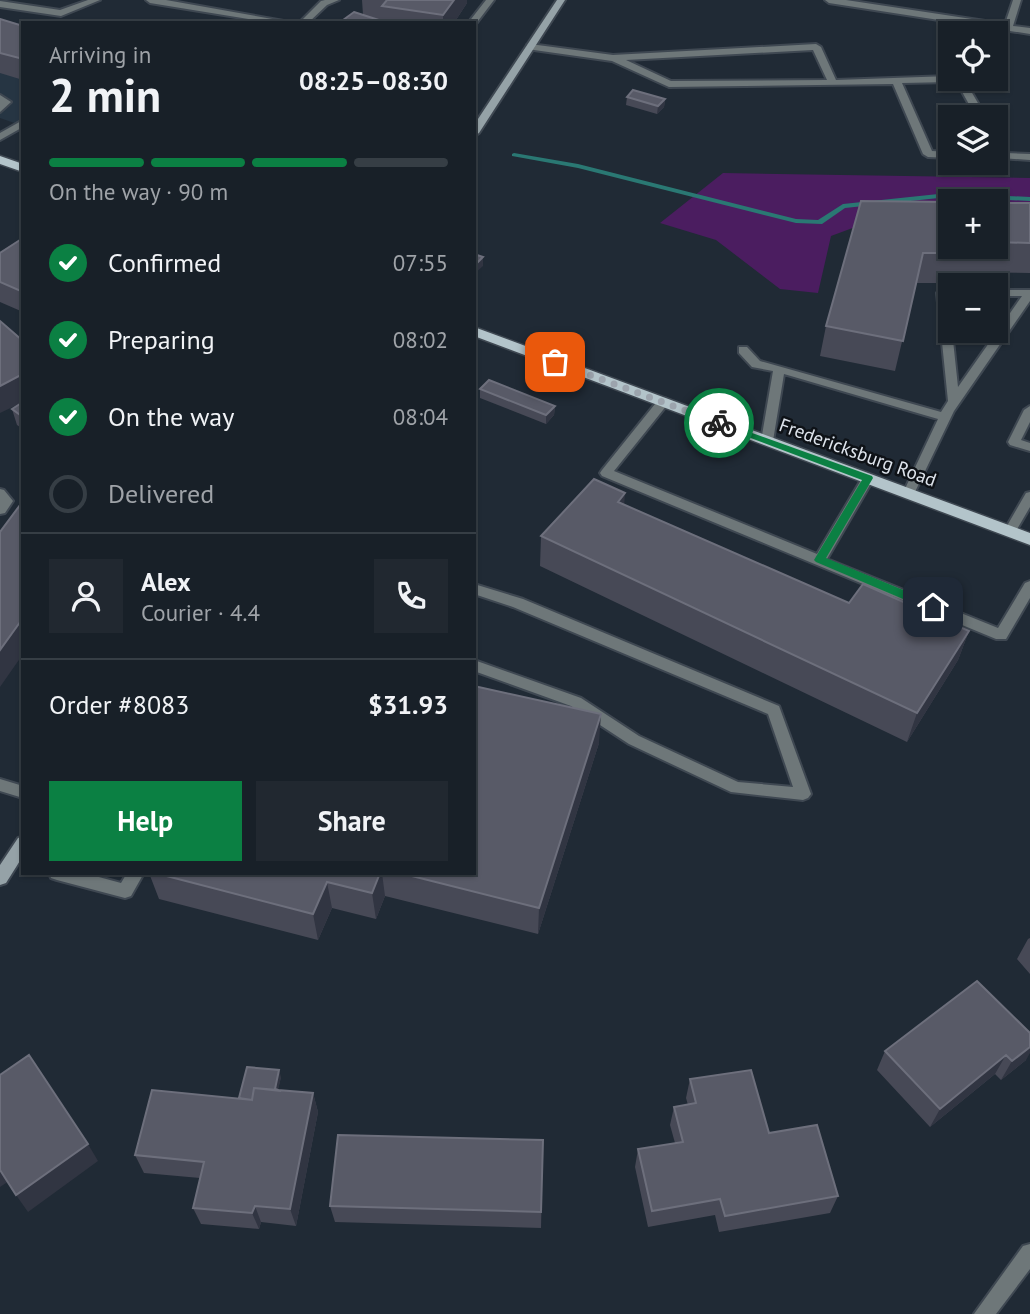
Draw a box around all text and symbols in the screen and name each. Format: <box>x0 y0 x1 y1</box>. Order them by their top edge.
map controls <box>938 21 1008 343</box>
button: locate <box>938 21 1008 91</box>
text: Arriving in <box>49 40 151 69</box>
text: 08:25–08:30 <box>299 64 448 97</box>
text: 2 min <box>49 65 161 125</box>
button: layers <box>938 105 1008 175</box>
text: On the way · 90 m <box>49 177 228 206</box>
button: + <box>938 189 1008 259</box>
icon: check <box>49 244 87 282</box>
text: Confirmed <box>108 246 221 279</box>
text: 07:55 <box>393 248 448 277</box>
button: − <box>938 273 1008 343</box>
icon: check <box>49 321 87 359</box>
text: Preparing <box>108 323 215 356</box>
text: 08:02 <box>393 325 448 354</box>
pin <box>525 332 585 392</box>
icon: bag <box>536 343 574 381</box>
courier <box>684 388 754 458</box>
icon: check <box>49 398 87 436</box>
text: On the way <box>108 400 234 433</box>
text: 08:04 <box>393 402 448 431</box>
icon: bike <box>700 404 738 442</box>
street label: Fredericksburg Road <box>776 412 940 492</box>
text: Delivered <box>108 477 214 510</box>
button: person <box>49 559 123 633</box>
button: phone <box>374 559 448 633</box>
text: Alex <box>141 565 191 598</box>
pin <box>903 577 963 637</box>
icon: home <box>914 588 952 626</box>
text: Courier · 4.4 <box>141 598 260 627</box>
text: Order #8083 <box>49 688 189 721</box>
text: $31.93 <box>368 688 448 721</box>
button: Help <box>49 781 242 861</box>
button: Share <box>256 781 448 861</box>

